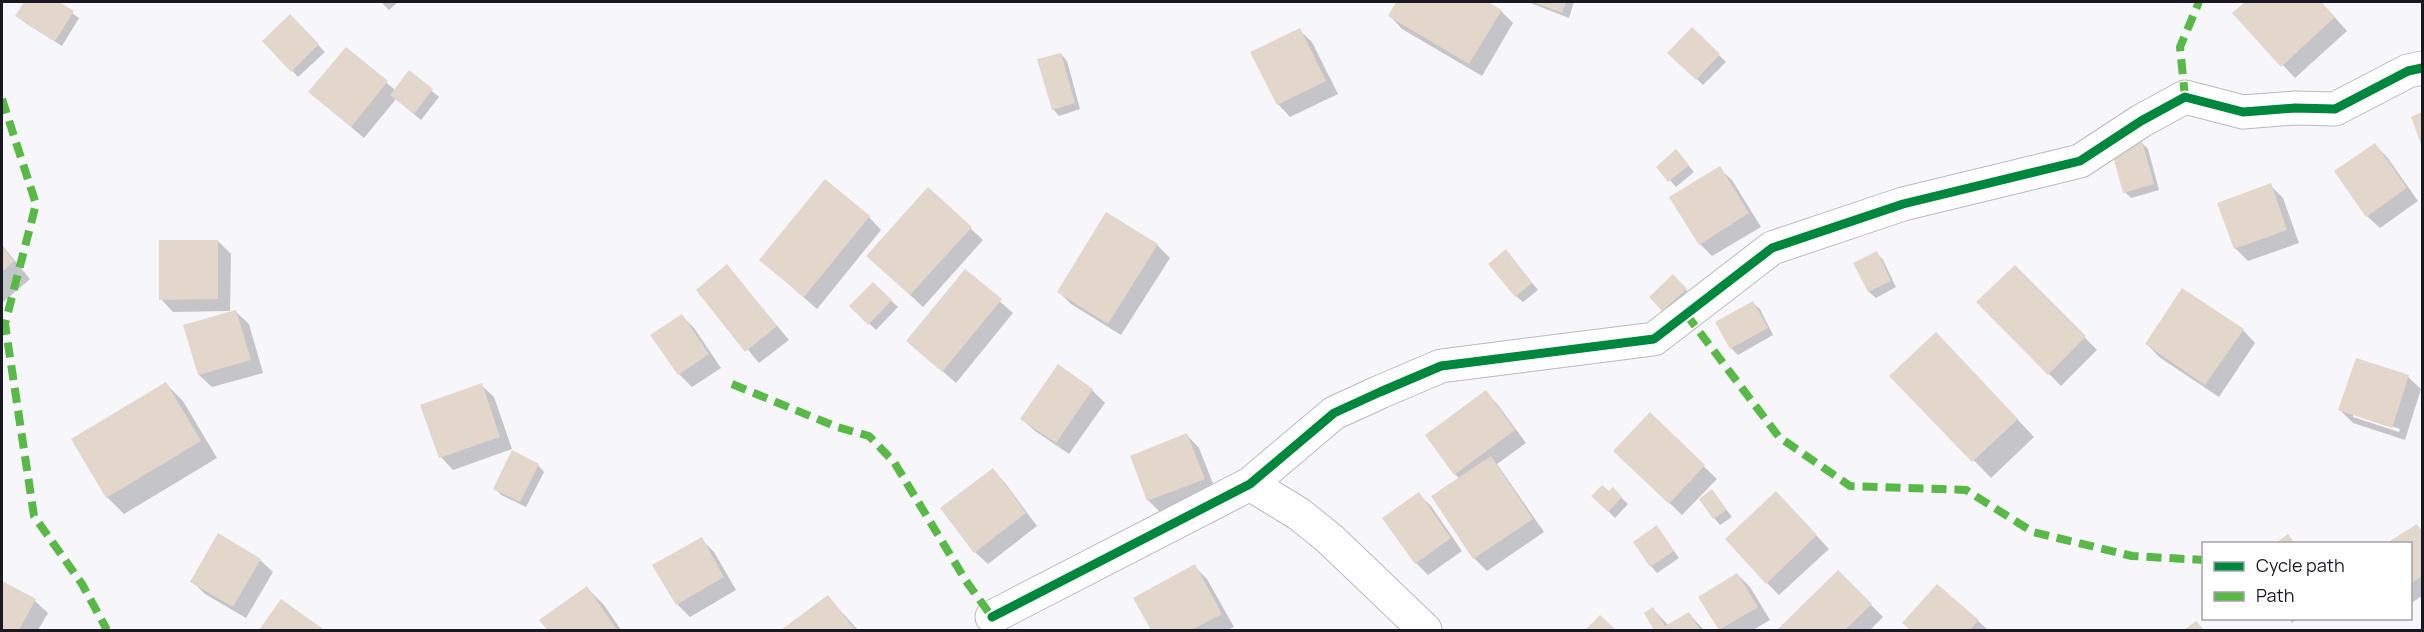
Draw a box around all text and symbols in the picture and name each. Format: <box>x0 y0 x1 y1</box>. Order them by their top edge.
legend <box>2202 542 2412 620</box>
text: Cycle path <box>2256 553 2345 577</box>
text: Path <box>2256 583 2294 607</box>

